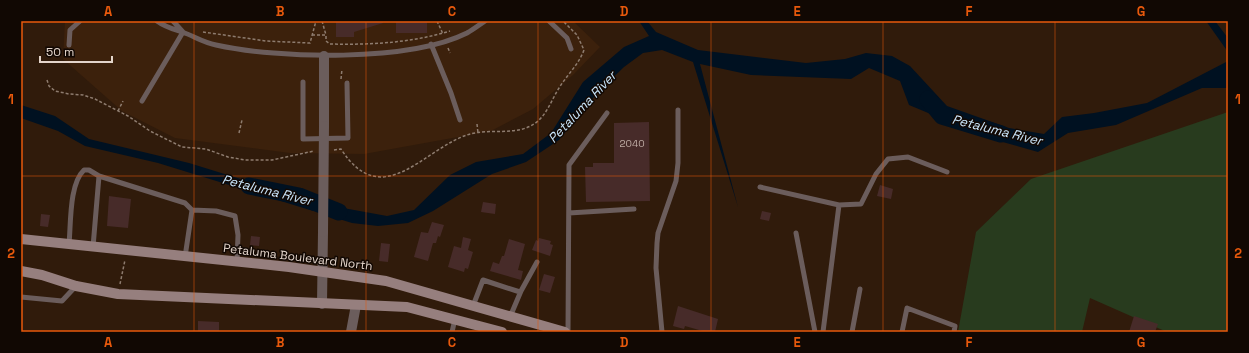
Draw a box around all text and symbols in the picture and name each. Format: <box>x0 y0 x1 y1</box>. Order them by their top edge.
text: A <box>104 3 113 20</box>
text: B <box>276 3 285 20</box>
text: C <box>448 3 456 20</box>
text: D <box>620 3 629 20</box>
text: E <box>793 3 801 20</box>
text: F <box>966 3 973 20</box>
text: G <box>1137 3 1145 20</box>
scale bar <box>40 38 112 64</box>
text: 50 m <box>46 44 74 60</box>
water label: Petaluma River <box>544 66 621 147</box>
text: 1 <box>8 91 14 108</box>
text: 1 <box>1235 91 1241 108</box>
water label: Petaluma River <box>950 111 1046 150</box>
house number: 2040 <box>619 137 645 150</box>
water label: Petaluma River <box>220 171 316 210</box>
street label: Petaluma Boulevard North <box>222 240 374 274</box>
text: 2 <box>7 245 15 262</box>
text: 2 <box>1234 245 1242 262</box>
text: A <box>104 334 113 351</box>
text: B <box>276 334 285 351</box>
text: C <box>448 334 456 351</box>
text: D <box>620 334 629 351</box>
text: E <box>793 334 801 351</box>
text: F <box>966 334 973 351</box>
text: G <box>1137 334 1145 351</box>

